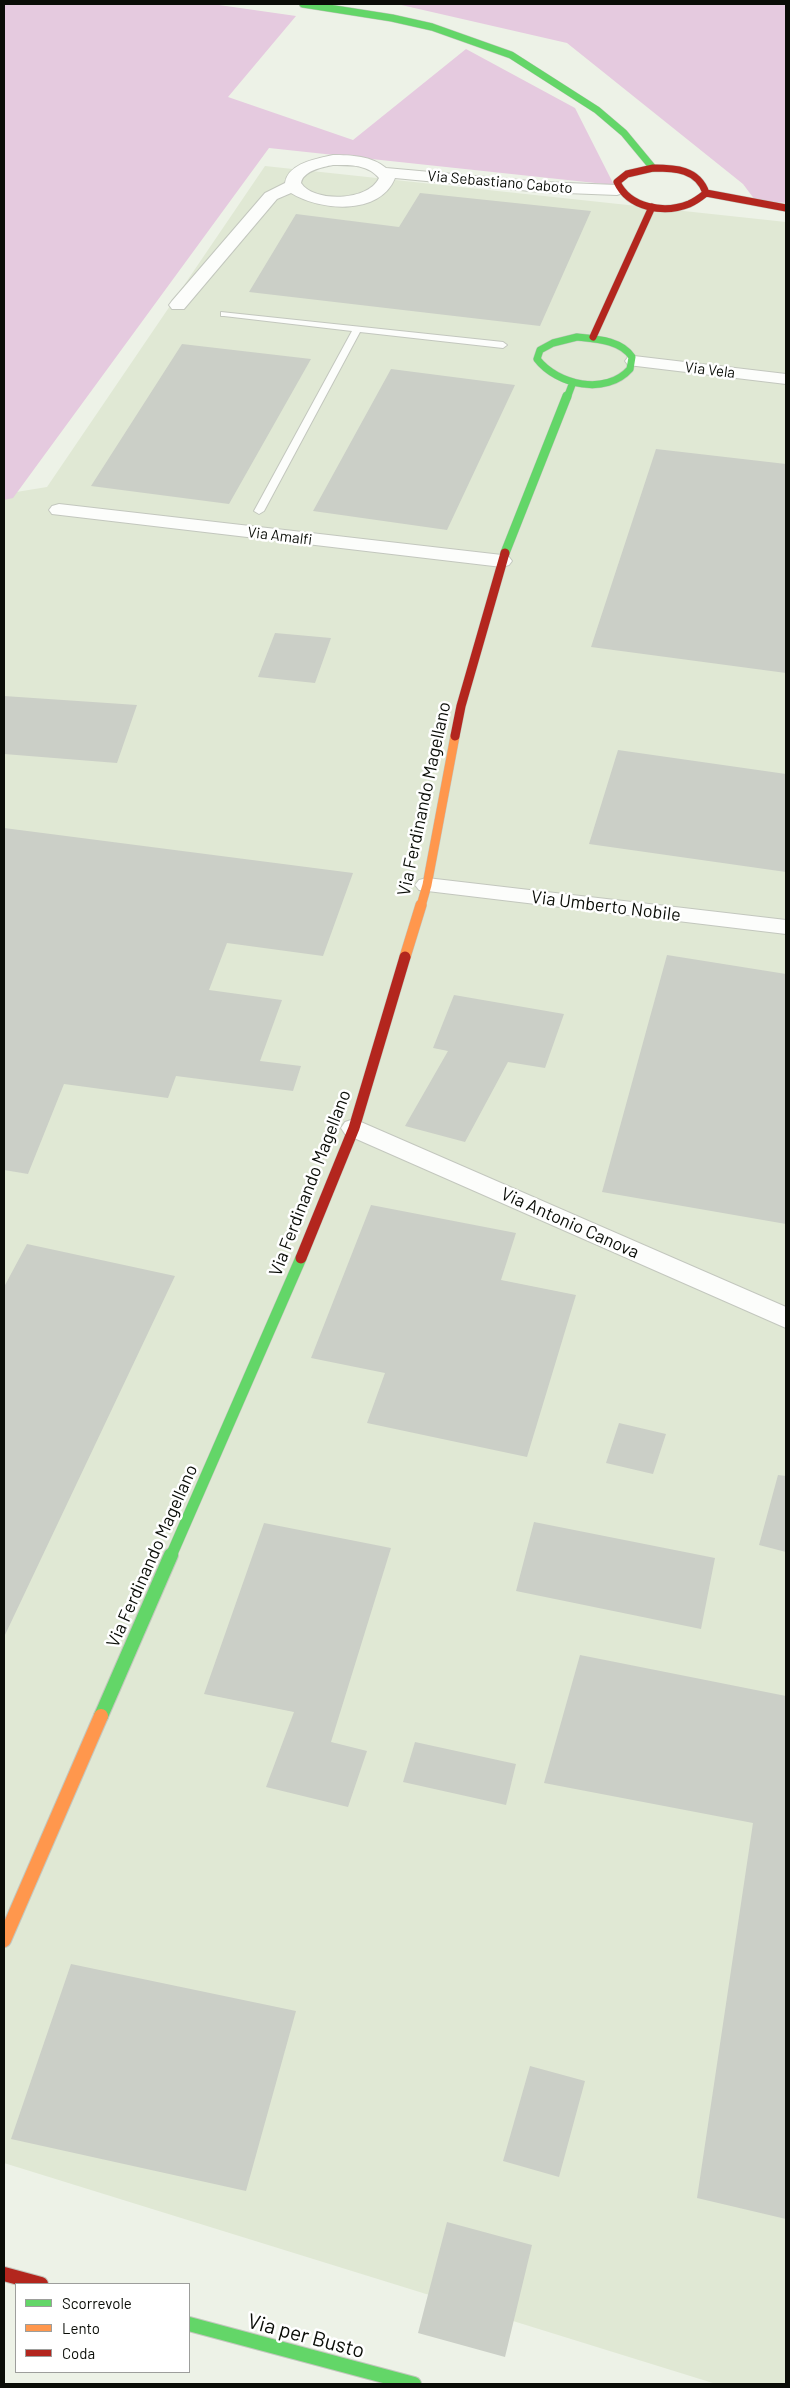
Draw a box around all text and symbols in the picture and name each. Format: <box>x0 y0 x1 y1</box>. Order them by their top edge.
street label: Via Sebastiano Caboto <box>427 167 573 197</box>
street label: Via Vela <box>684 358 736 382</box>
street label: Via Amalfi <box>247 523 313 549</box>
street label: Via Ferdinando Magellano <box>393 700 455 898</box>
street label: Via Umberto Nobile <box>530 886 682 926</box>
street label: Via Ferdinando Magellano <box>264 1087 356 1279</box>
street label: Via Antonio Canova <box>498 1183 642 1263</box>
street label: Via Ferdinando Magellano <box>102 1461 202 1651</box>
legend <box>15 2283 190 2373</box>
text: Scorrevole <box>62 2294 132 2312</box>
street label: Via per Busto <box>245 2308 367 2364</box>
text: Lento <box>62 2319 100 2337</box>
text: Coda <box>62 2344 95 2362</box>

